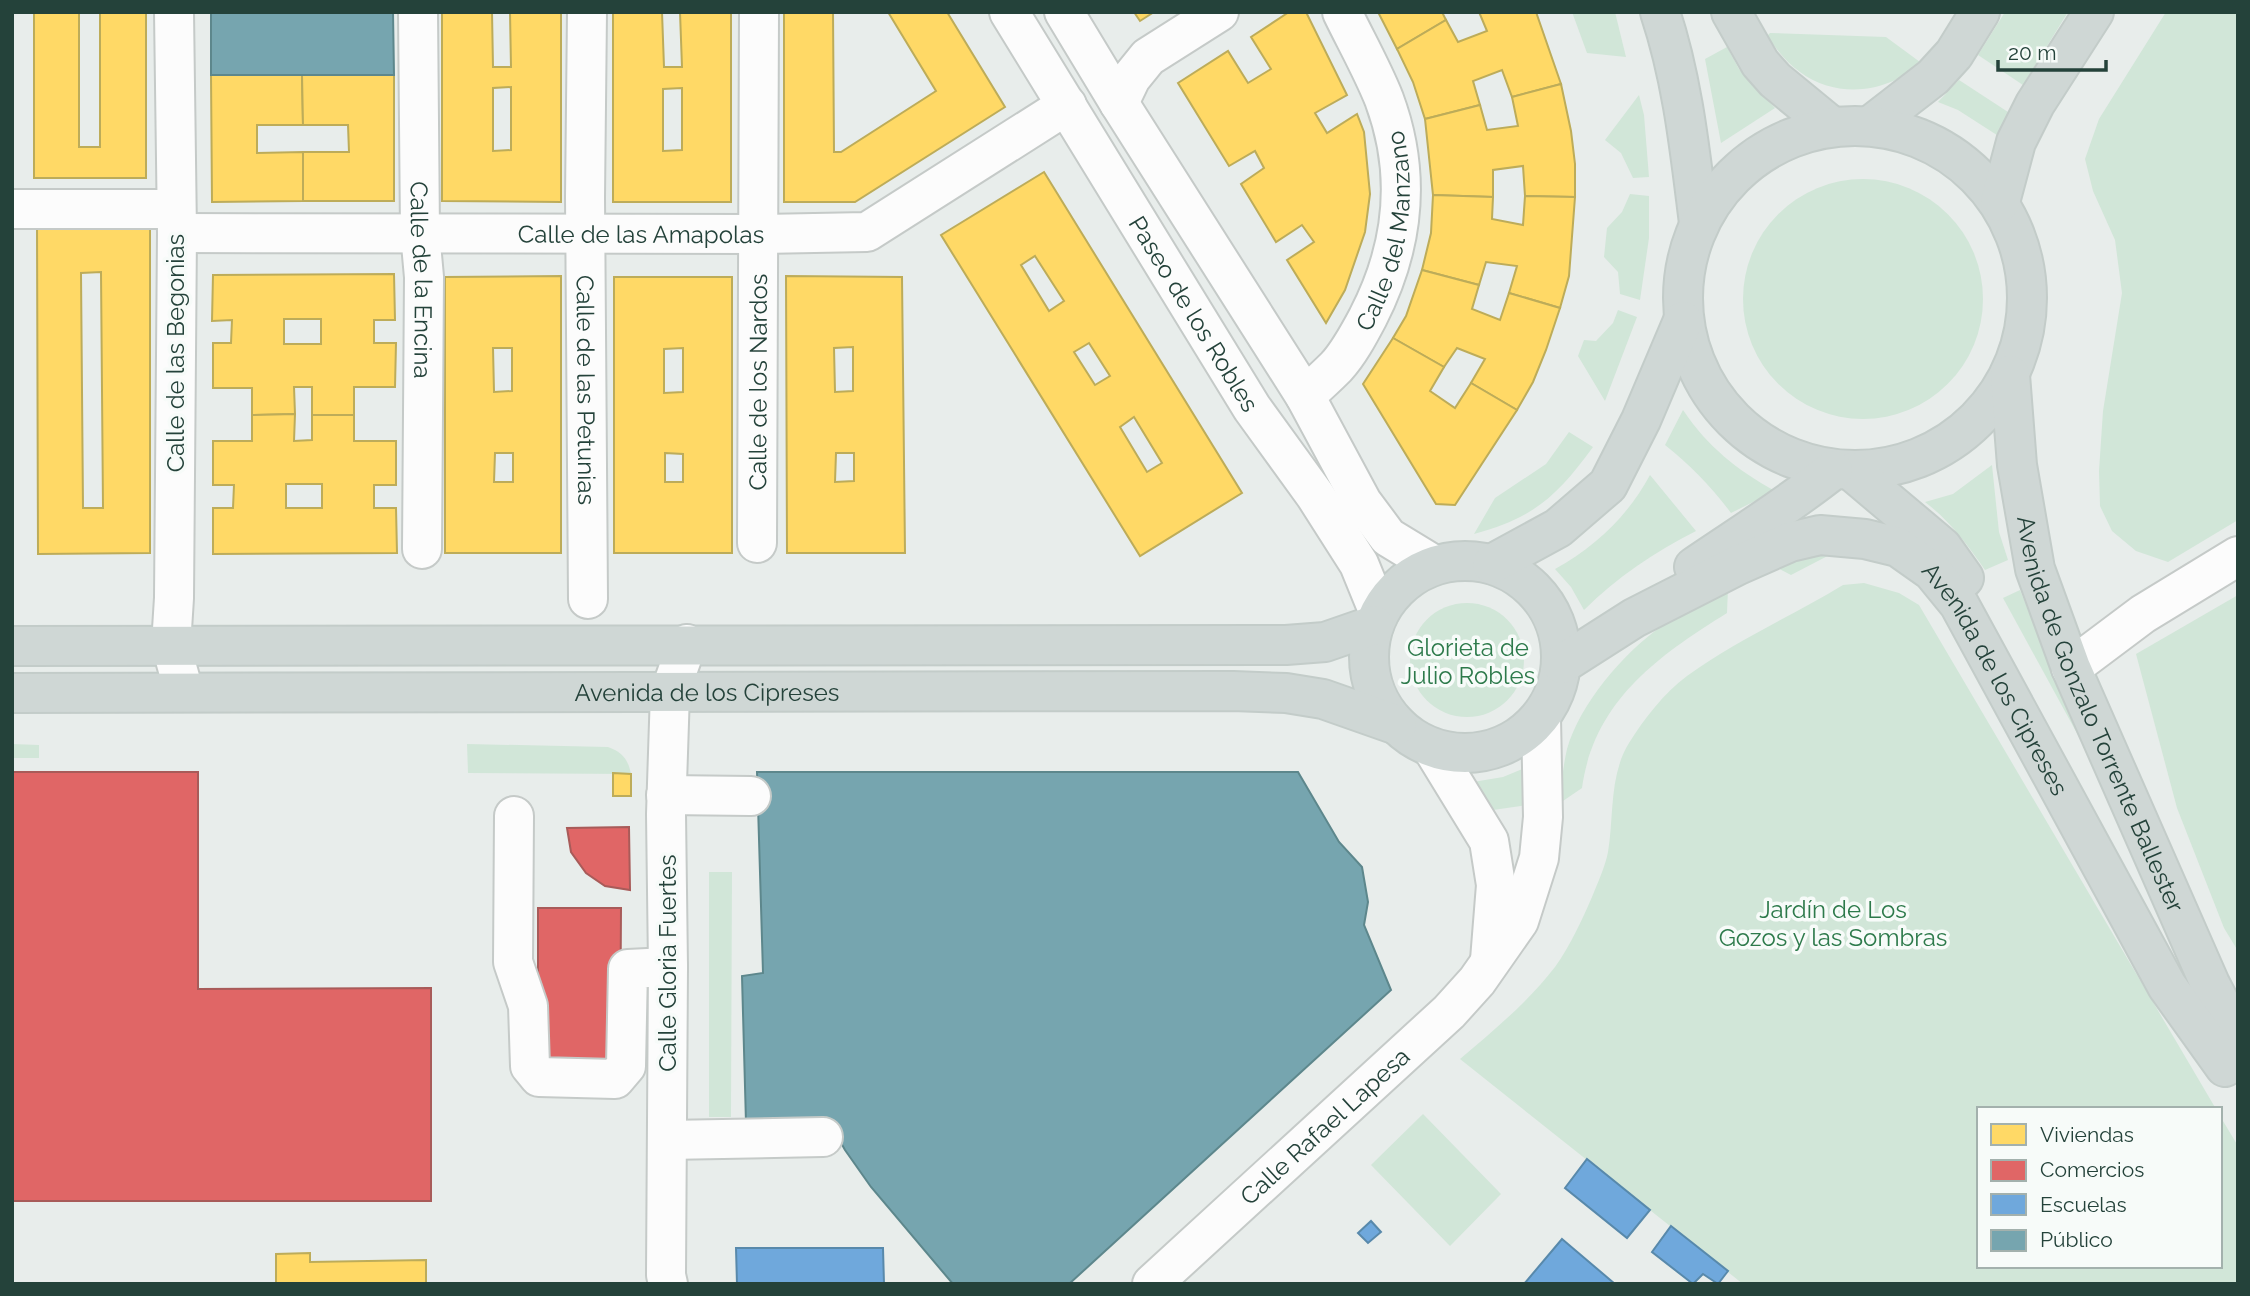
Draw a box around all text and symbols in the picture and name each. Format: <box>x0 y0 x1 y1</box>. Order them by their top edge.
scale bar <box>1998 28 2106 72</box>
text: 20 m <box>2008 40 2056 65</box>
street label: Calle del Manzano <box>1349 128 1415 336</box>
street label: Calle de la Encina <box>405 181 439 379</box>
street label: Paseo de los Robles <box>1123 211 1265 417</box>
street label: Calle de las Amapolas <box>518 219 764 249</box>
street label: Calle de las Begonias <box>161 234 190 472</box>
street label: Calle de los Nardos <box>743 273 773 491</box>
street label: Calle de las Petunias <box>571 275 602 505</box>
street label: Avenida de Gonzalo Torrente Ballester <box>2012 513 2191 917</box>
street label: Avenida de los Cipreses <box>1916 556 2075 800</box>
park label: Glorieta de Julio Robles <box>1401 633 1535 690</box>
street label: Avenida de los Cipreses <box>575 677 839 707</box>
street label: Calle Gloria Fuertes <box>653 854 682 1072</box>
park label: Jardín de Los Gozos y las Sombras <box>1719 895 1947 952</box>
street label: Calle Rafael Lapesa <box>1234 1041 1415 1211</box>
legend <box>1977 1107 2222 1268</box>
text: Viviendas <box>2040 1122 2134 1147</box>
text: Comercios <box>2040 1157 2144 1182</box>
text: Escuelas <box>2040 1192 2127 1217</box>
text: Público <box>2040 1227 2113 1252</box>

